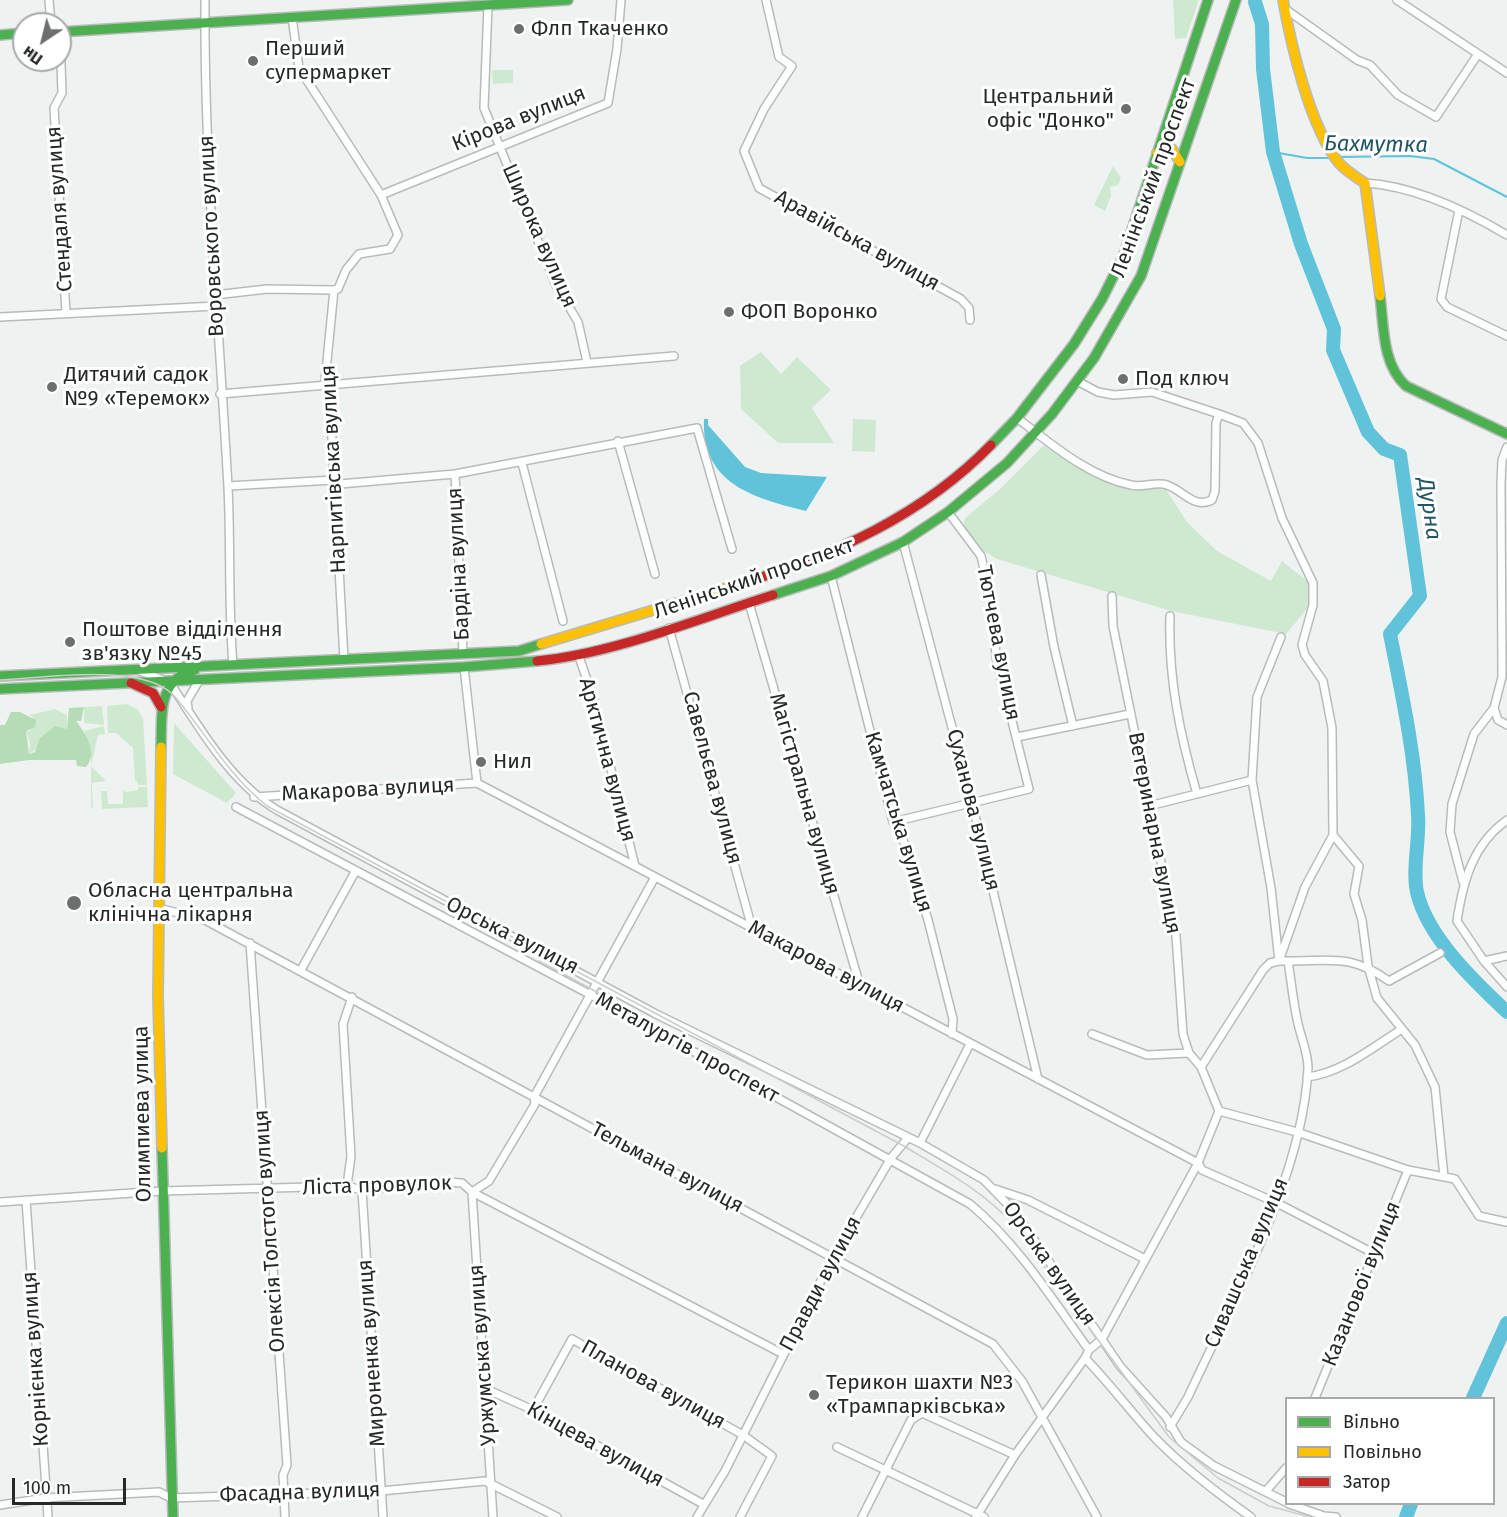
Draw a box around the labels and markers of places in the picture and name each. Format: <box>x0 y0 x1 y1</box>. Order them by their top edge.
place label: Флп Ткаченко <box>531 16 669 42</box>
marker: Флп Ткаченко <box>512 22 526 36</box>
place label: Перший супермаркет <box>265 36 391 86</box>
marker: Перший супермаркет <box>246 54 260 68</box>
place label: Центральний офіс "Донко" <box>982 84 1114 134</box>
marker: Центральний офіс "Донко" <box>1119 102 1133 116</box>
place label: ФОП Воронко <box>741 299 878 325</box>
marker: ФОП Воронко <box>722 305 736 319</box>
place label: Дитячий садок №9 «Теремок» <box>64 362 210 412</box>
place label: Под ключ <box>1135 366 1230 392</box>
marker: Под ключ <box>1116 372 1130 386</box>
marker: Дитячий садок №9 «Теремок» <box>45 380 59 394</box>
place label: Поштове відділення зв'язку №45 <box>82 617 282 667</box>
marker: Поштове відділення зв'язку №45 <box>63 635 77 649</box>
place label: Нил <box>493 749 532 775</box>
marker: Нил <box>474 755 488 769</box>
place label: Обласна центральна клінічна лікарня <box>88 878 293 928</box>
marker: Обласна центральна клінічна лікарня <box>65 894 83 912</box>
place label: Терикон шахти №3 «Трампарківська» <box>826 1370 1013 1420</box>
marker: Терикон шахти №3 «Трампарківська» <box>807 1388 821 1402</box>

